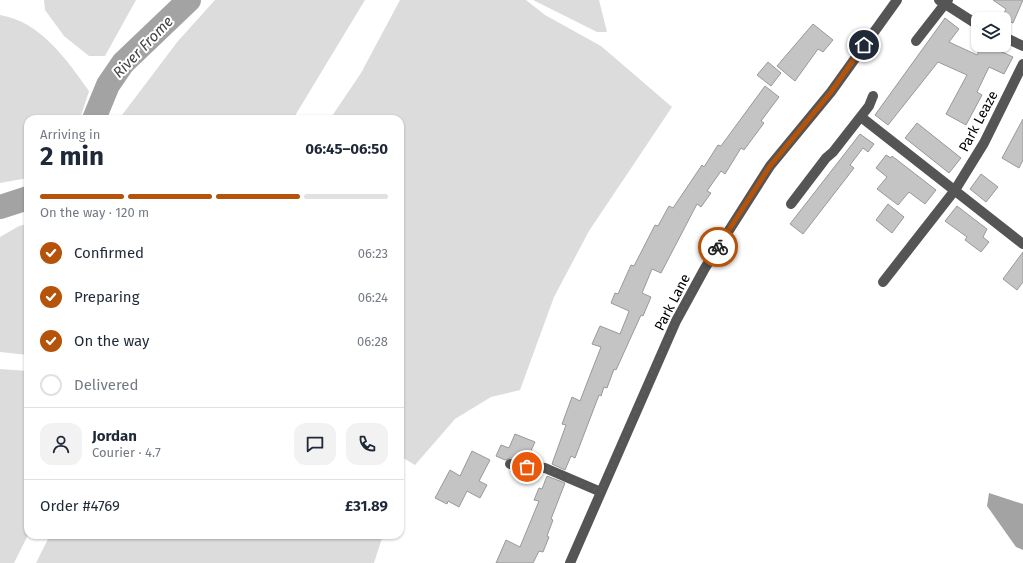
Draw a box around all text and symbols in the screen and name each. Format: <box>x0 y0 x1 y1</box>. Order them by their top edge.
water label: River Frome <box>109 12 177 82</box>
map controls <box>971 12 1011 52</box>
button: layers <box>971 12 1011 52</box>
pin <box>847 28 881 62</box>
icon: home <box>853 34 875 56</box>
street label: Park Leaze <box>955 88 1002 155</box>
text: Arriving in <box>40 127 100 142</box>
text: 06:45–06:50 <box>305 140 388 158</box>
text: 2 min <box>40 141 104 172</box>
text: On the way · 120 m <box>40 205 149 220</box>
courier <box>698 227 738 267</box>
icon: bike <box>707 236 729 258</box>
icon: check <box>40 242 62 264</box>
text: Confirmed <box>74 244 144 262</box>
text: 06:23 <box>358 246 388 261</box>
street label: Park Lane <box>651 271 694 334</box>
icon: check <box>40 286 62 308</box>
text: Preparing <box>74 288 139 306</box>
text: 06:24 <box>358 290 388 305</box>
icon: check <box>40 330 62 352</box>
text: On the way <box>74 332 149 350</box>
text: 06:28 <box>357 334 388 349</box>
text: Delivered <box>74 376 138 394</box>
button: person <box>40 423 82 465</box>
button: chat <box>294 423 336 465</box>
button: phone <box>346 423 388 465</box>
text: Jordan <box>92 427 137 445</box>
text: Courier · 4.7 <box>92 445 161 460</box>
pin <box>510 450 544 484</box>
icon: bag <box>516 456 538 478</box>
text: Order #4769 <box>40 497 120 515</box>
text: £31.89 <box>345 497 388 515</box>

